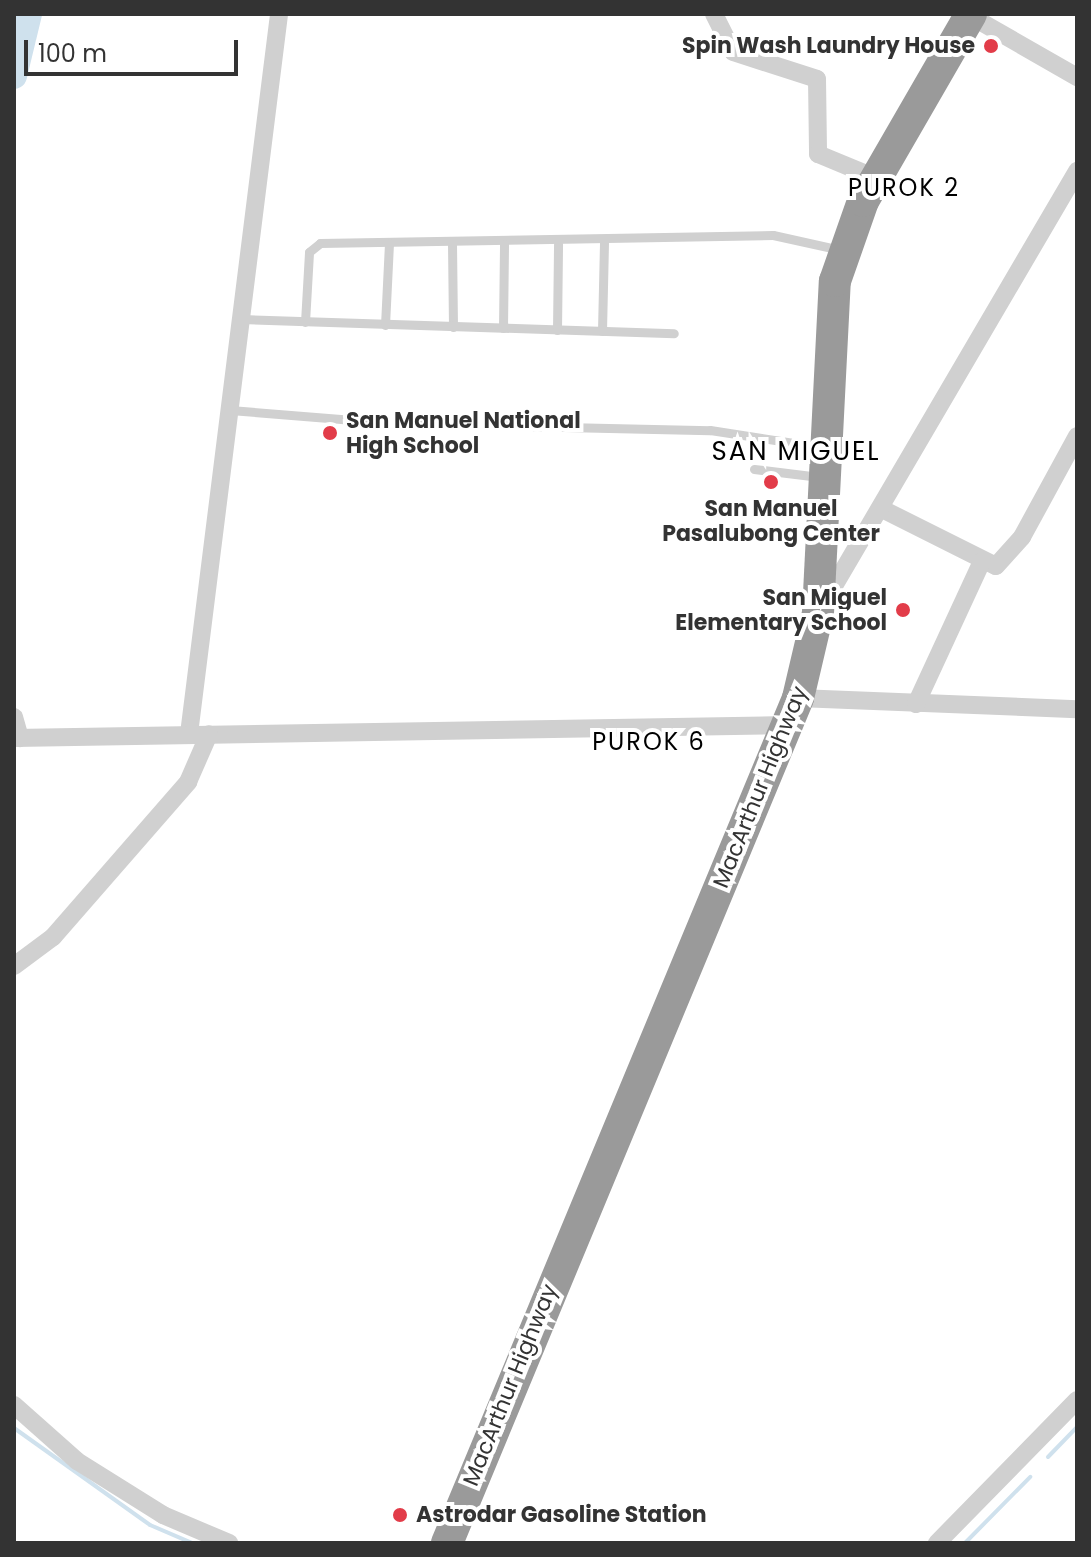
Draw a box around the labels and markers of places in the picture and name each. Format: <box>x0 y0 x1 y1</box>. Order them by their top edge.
place label: Spin Wash Laundry House <box>682 33 975 59</box>
marker: Spin Wash Laundry House <box>982 37 1000 55</box>
place label: San Manuel National High School <box>346 407 581 458</box>
marker: San Manuel National High School <box>321 424 339 442</box>
marker: San Manuel Pasalubong Center <box>762 473 780 491</box>
place label: San Manuel Pasalubong Center <box>662 495 880 546</box>
place label: San Miguel Elementary School <box>675 584 887 636</box>
marker: San Miguel Elementary School <box>894 601 912 619</box>
place label: Astrodar Gasoline Station <box>416 1502 706 1528</box>
marker: Astrodar Gasoline Station <box>391 1506 409 1524</box>

